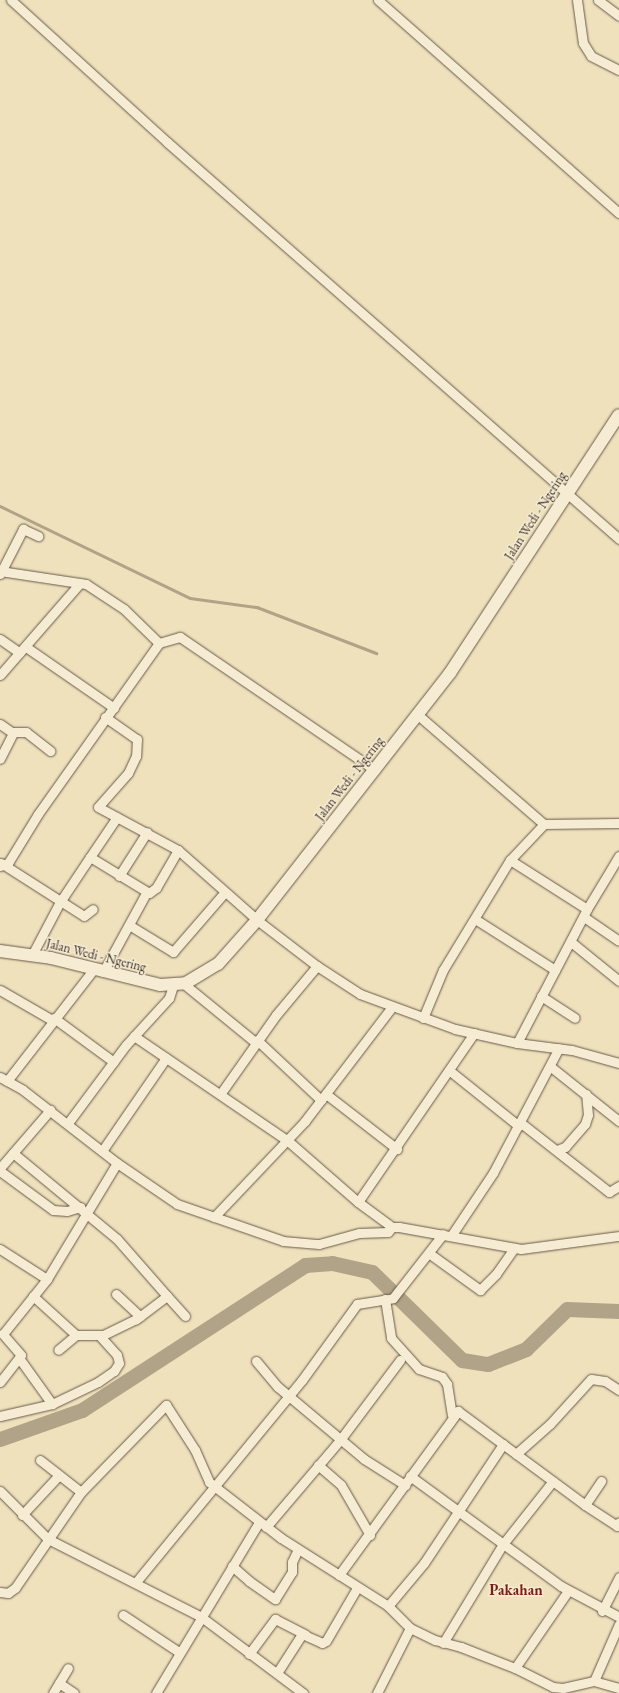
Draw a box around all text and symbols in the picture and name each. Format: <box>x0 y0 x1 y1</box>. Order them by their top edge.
street label: Jalan Wedi - Ngering <box>502 469 570 563</box>
street label: Jalan Wedi - Ngering <box>312 734 388 824</box>
street label: Jalan Wedi - Ngering <box>44 936 148 976</box>
district label: Pakahan <box>489 1581 543 1599</box>

